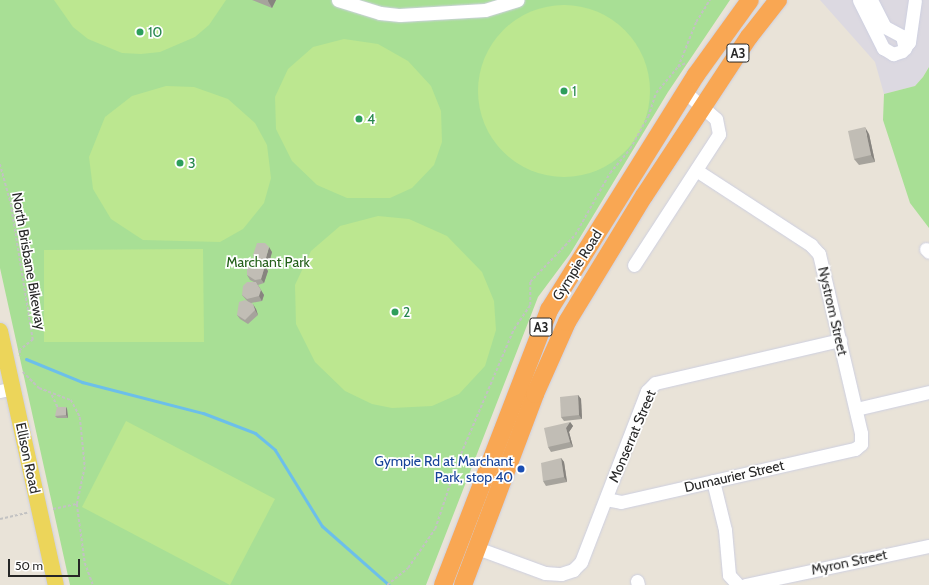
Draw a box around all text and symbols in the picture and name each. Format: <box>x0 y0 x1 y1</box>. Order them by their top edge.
place label: 10 <box>148 24 162 40</box>
marker: 10 <box>135 27 145 37</box>
road number: A3 <box>726 42 750 64</box>
place label: 1 <box>572 83 577 99</box>
marker: 1 <box>559 86 569 96</box>
place label: 4 <box>367 111 375 127</box>
marker: 4 <box>354 114 364 124</box>
place label: 3 <box>188 155 196 171</box>
marker: 3 <box>175 158 185 168</box>
street label: North Brisbane Bikeway <box>9 191 49 331</box>
street label: Gympie Road <box>549 227 605 303</box>
park label: Marchant Park <box>226 254 310 270</box>
street label: Nystrom Street <box>815 265 851 357</box>
place label: 2 <box>403 304 410 320</box>
marker: 2 <box>390 307 400 317</box>
road number: A3 <box>529 316 553 338</box>
street label: Monserrat Street <box>605 387 659 485</box>
street label: Ellison Road <box>12 421 44 495</box>
place label: Gympie Rd at Marchant Park, stop 40 <box>374 453 513 486</box>
street label: Dumaurier Street <box>682 456 786 496</box>
marker: Gympie Rd at Marchant Park, stop 40 <box>516 464 526 474</box>
street label: Myron Street <box>810 546 888 578</box>
scale bar <box>10 551 82 577</box>
text: 50 m <box>15 558 43 573</box>

